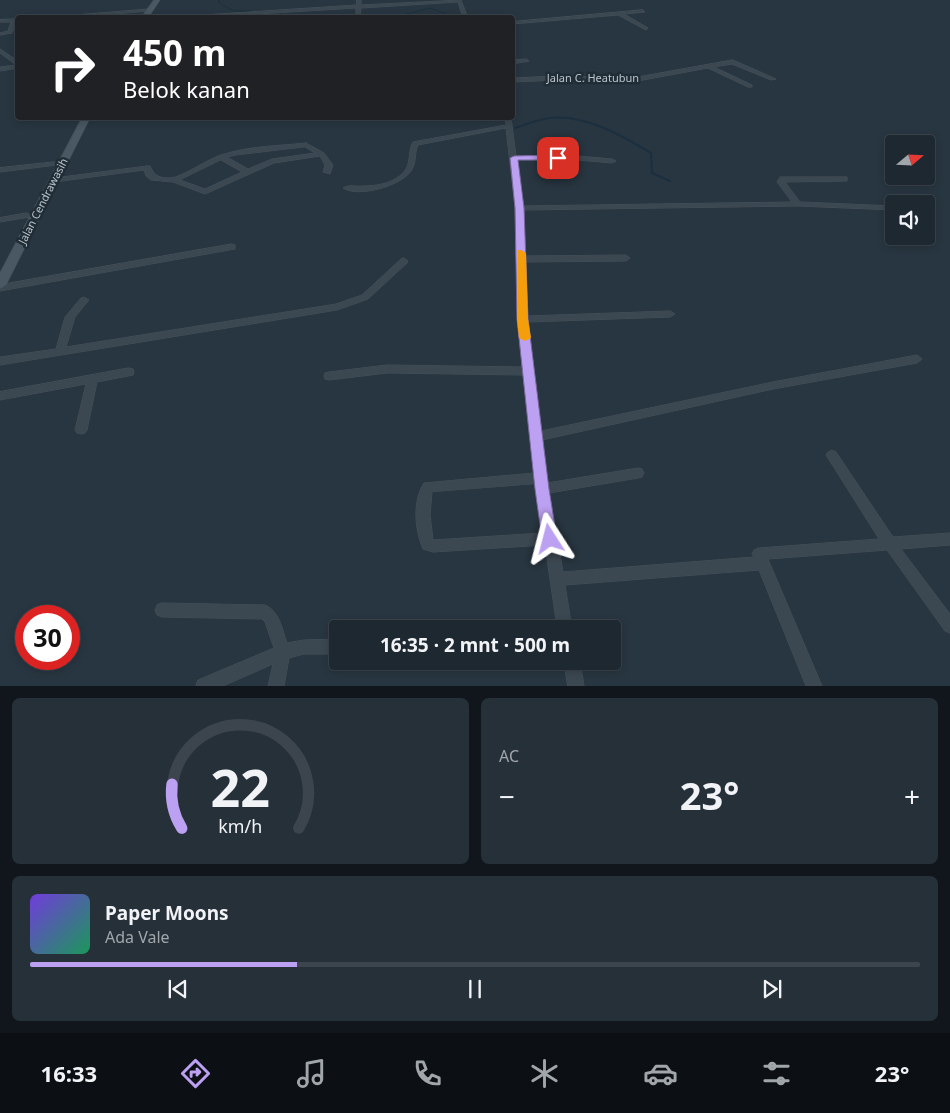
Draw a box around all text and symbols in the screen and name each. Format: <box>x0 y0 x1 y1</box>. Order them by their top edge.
text: 450 m <box>123 29 226 76</box>
icon: right <box>40 35 105 100</box>
street label: Jalan C. Heatubun <box>546 70 639 85</box>
text: Belok kanan <box>123 74 250 104</box>
north arrow <box>885 135 935 185</box>
map controls <box>885 135 935 245</box>
pin <box>537 137 579 179</box>
icon: arrive <box>544 144 572 172</box>
street label: Jalan Cendrawasih <box>14 155 71 247</box>
button: sound <box>885 195 935 245</box>
position arrow <box>523 512 575 564</box>
speed limit sign: 30 <box>15 605 80 670</box>
text: 16:35 · 2 mnt · 500 m <box>380 632 570 658</box>
text: AC <box>499 745 519 767</box>
text: 22 <box>211 751 270 822</box>
text: 23° <box>680 769 739 821</box>
text: − <box>499 777 515 815</box>
text: + <box>904 777 920 815</box>
text: km/h <box>219 814 262 838</box>
text: Paper Moons <box>105 900 229 926</box>
text: Ada Vale <box>105 926 170 948</box>
icon: previous <box>164 975 192 1003</box>
icon: pause <box>461 975 489 1003</box>
icon: next <box>758 975 786 1003</box>
icon: directions <box>178 1056 213 1091</box>
icon: music <box>294 1056 329 1091</box>
icon: phone <box>410 1056 445 1091</box>
icon: climate <box>527 1056 562 1091</box>
icon: car <box>643 1056 678 1091</box>
icon: filters <box>759 1056 794 1091</box>
text: 16:33 <box>41 1058 97 1088</box>
text: 23° <box>875 1058 909 1088</box>

